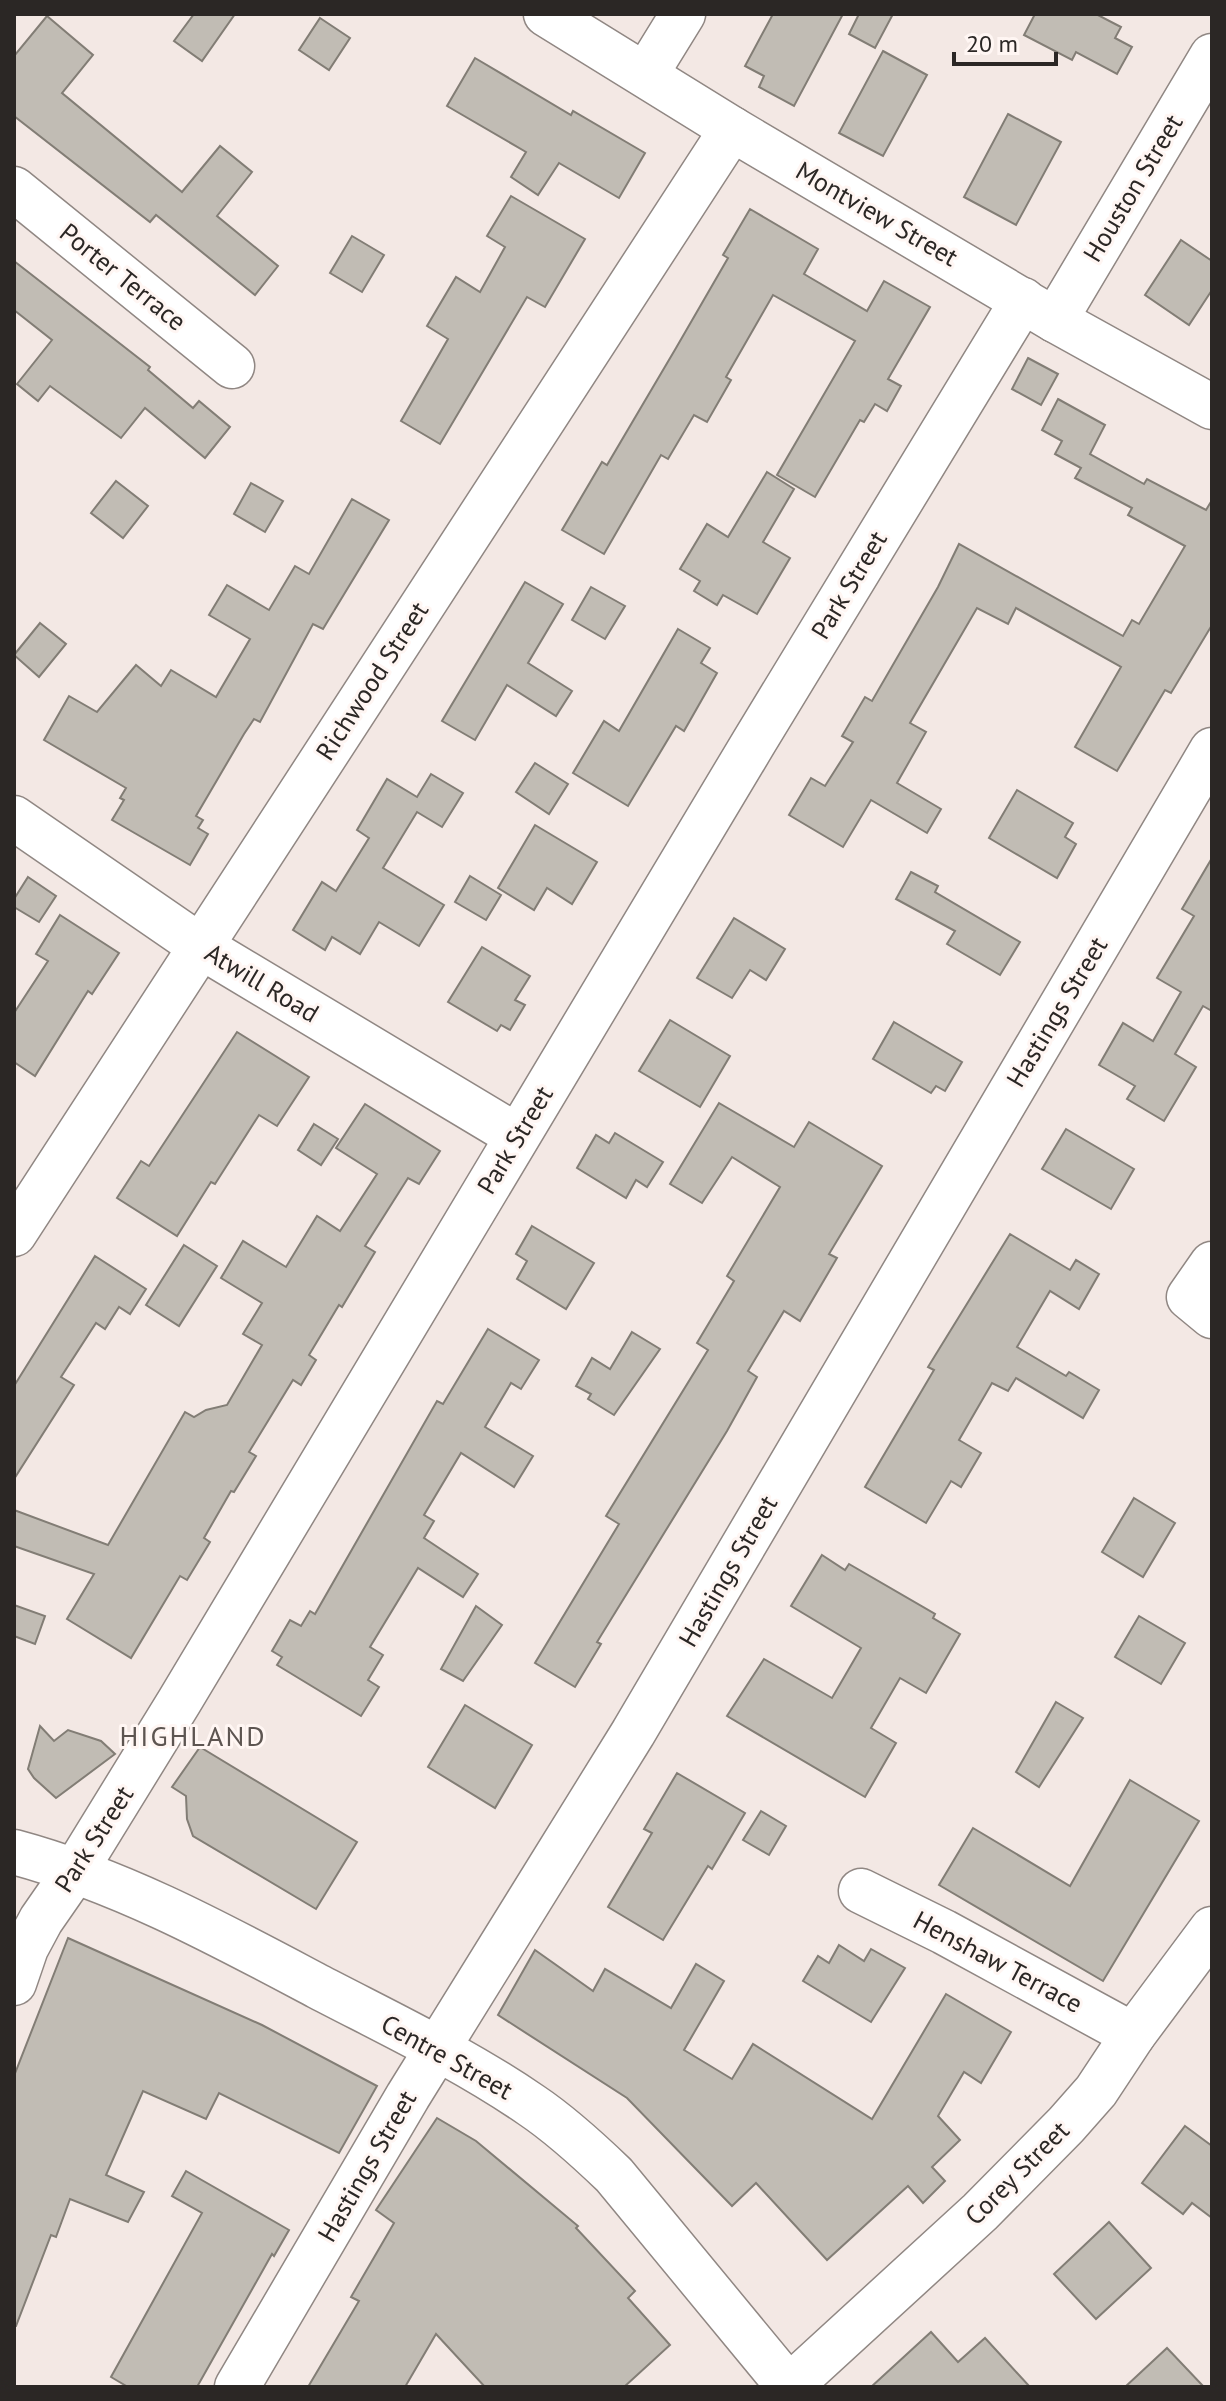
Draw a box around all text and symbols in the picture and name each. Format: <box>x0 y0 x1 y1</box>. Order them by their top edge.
scale bar <box>954 16 1056 66</box>
text: 20 m <box>966 28 1018 59</box>
street label: Houston Street <box>1076 108 1190 268</box>
street label: Montview Street <box>790 154 964 273</box>
street label: Porter Terrace <box>53 216 193 338</box>
street label: Park Street <box>803 524 894 645</box>
street label: Richwood Street <box>308 595 435 766</box>
street label: Hastings Street <box>999 930 1114 1093</box>
street label: Atwill Road <box>199 936 325 1029</box>
street label: Park Street <box>469 1079 560 1200</box>
street label: Hastings Street <box>671 1489 784 1652</box>
district label: HIGHLAND <box>119 1717 267 1754</box>
street label: Park Street <box>47 1779 140 1898</box>
street label: Henshaw Terrace <box>908 1903 1088 2020</box>
street label: Centre Street <box>376 2007 519 2106</box>
street label: Hastings Street <box>310 2084 423 2247</box>
street label: Corey Street <box>958 2114 1076 2232</box>

